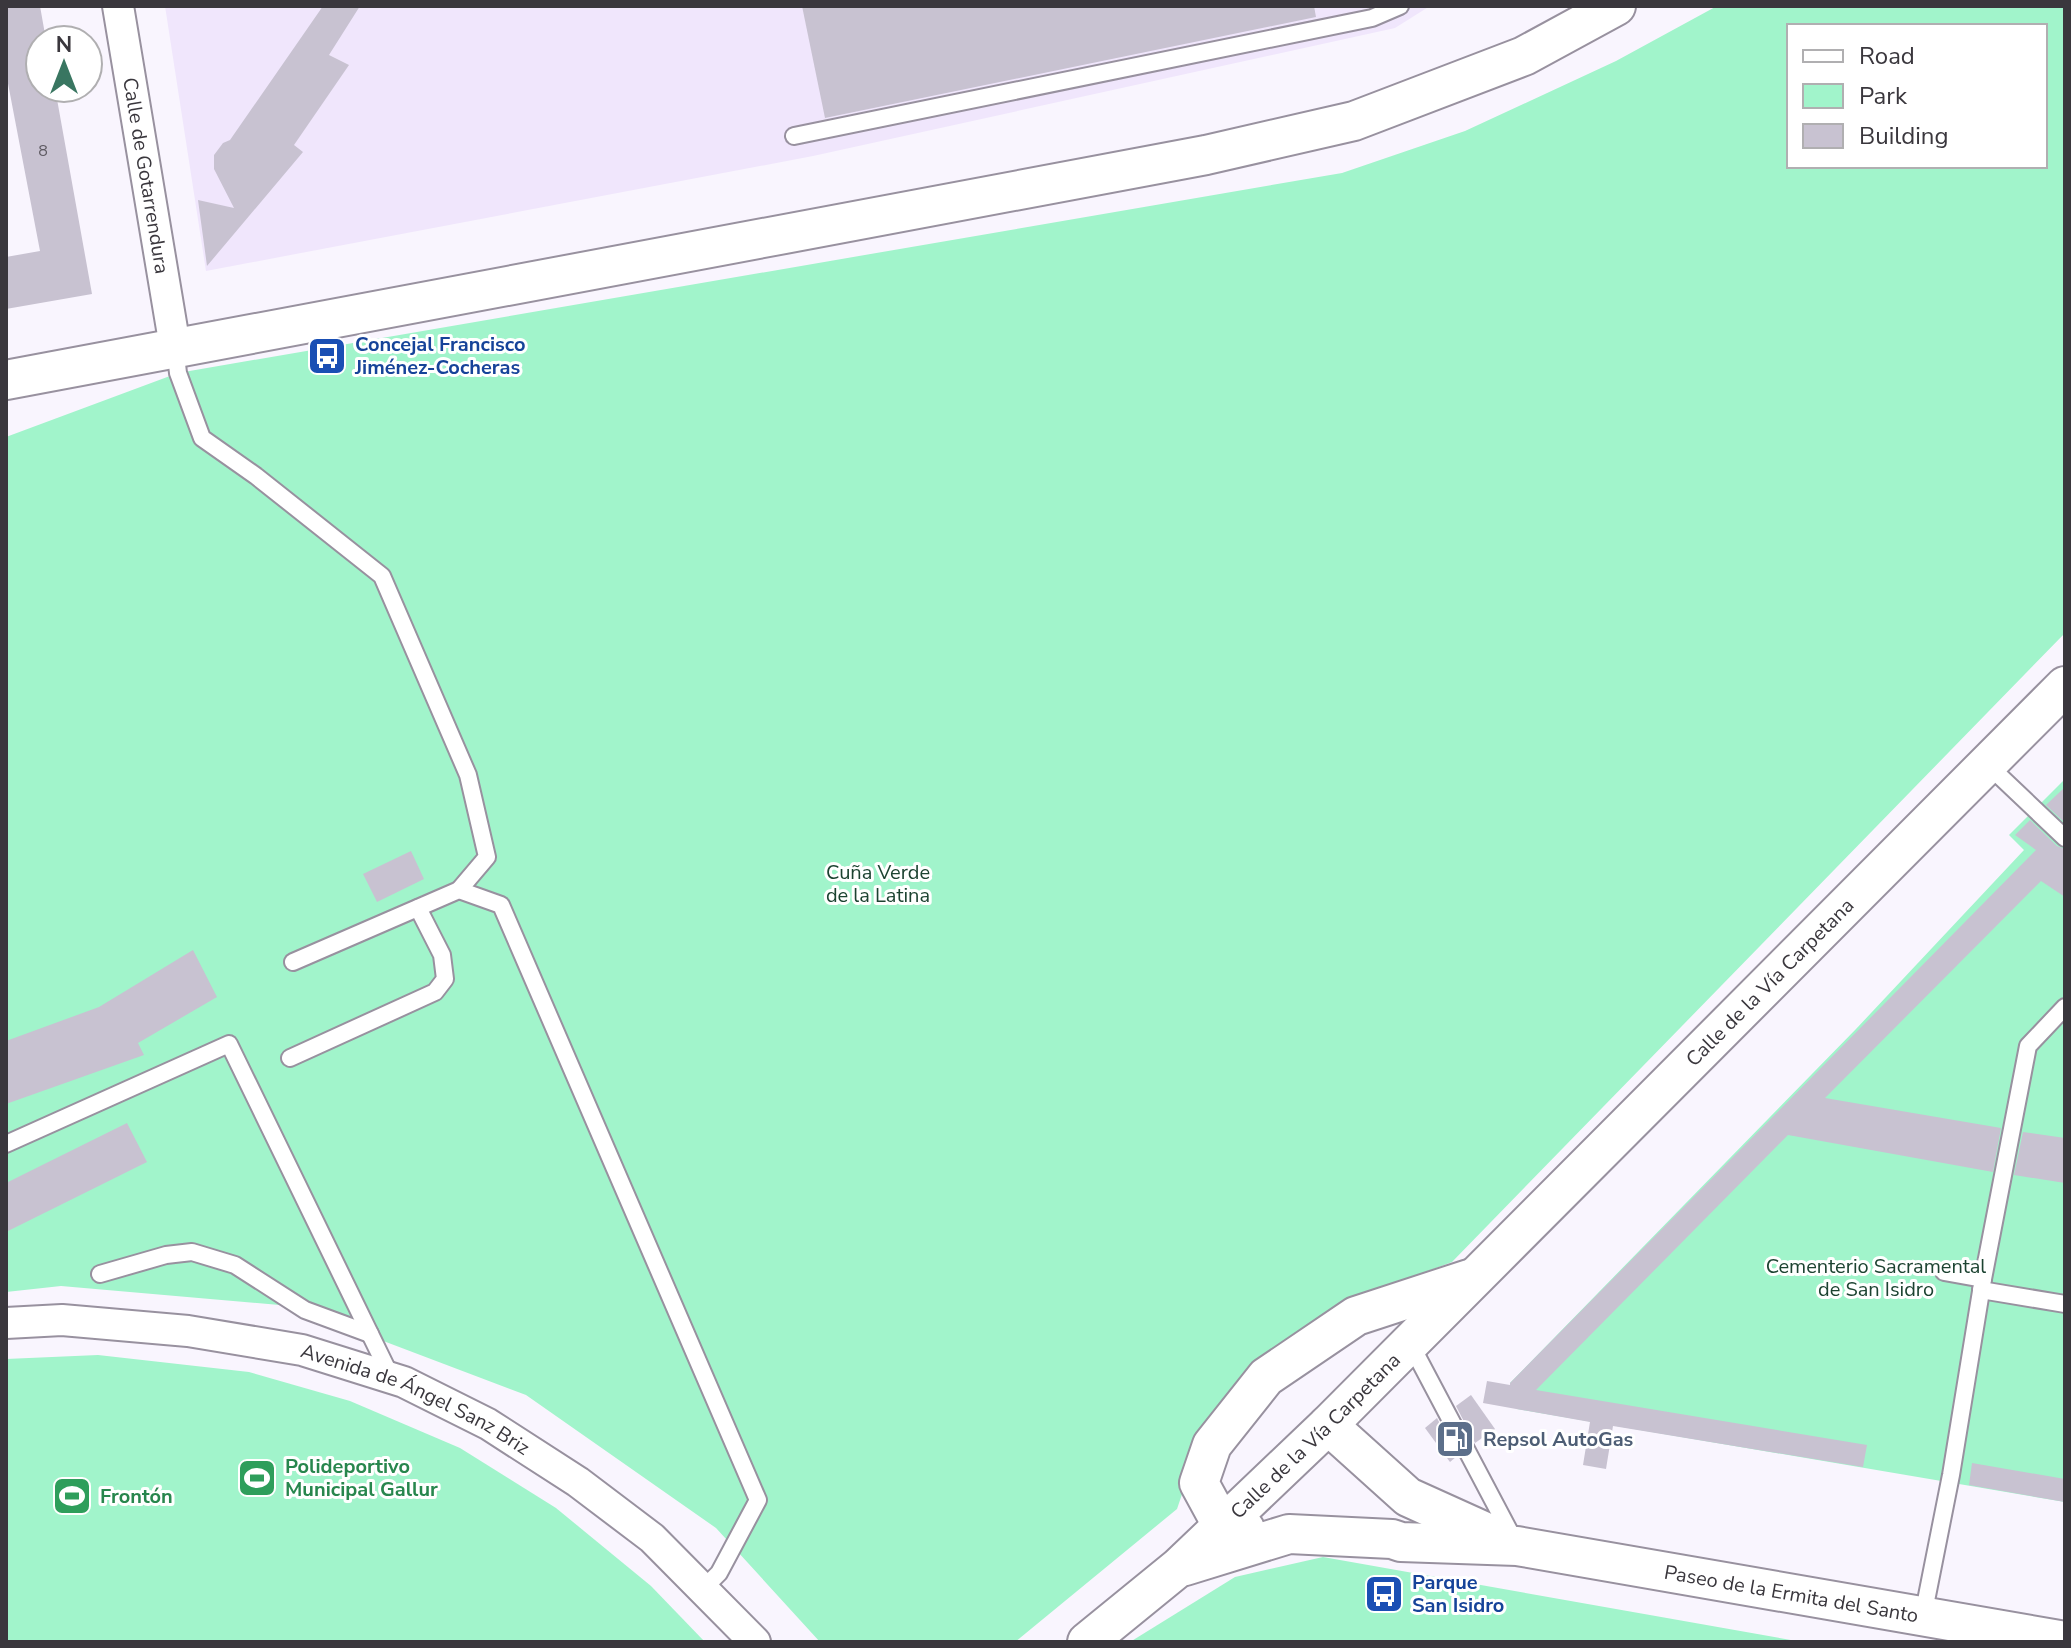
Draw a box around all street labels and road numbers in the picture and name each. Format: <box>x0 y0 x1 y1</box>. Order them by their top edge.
street label: Calle de Gotarrendura <box>116 76 176 276</box>
street label: Calle de la Vía Carpetana <box>1680 892 1860 1073</box>
street label: Avenida de Ángel Sanz Briz <box>297 1337 535 1461</box>
street label: Calle de la Vía Carpetana <box>1225 1347 1407 1525</box>
street label: Paseo de la Ermita del Santo <box>1662 1559 1921 1629</box>

